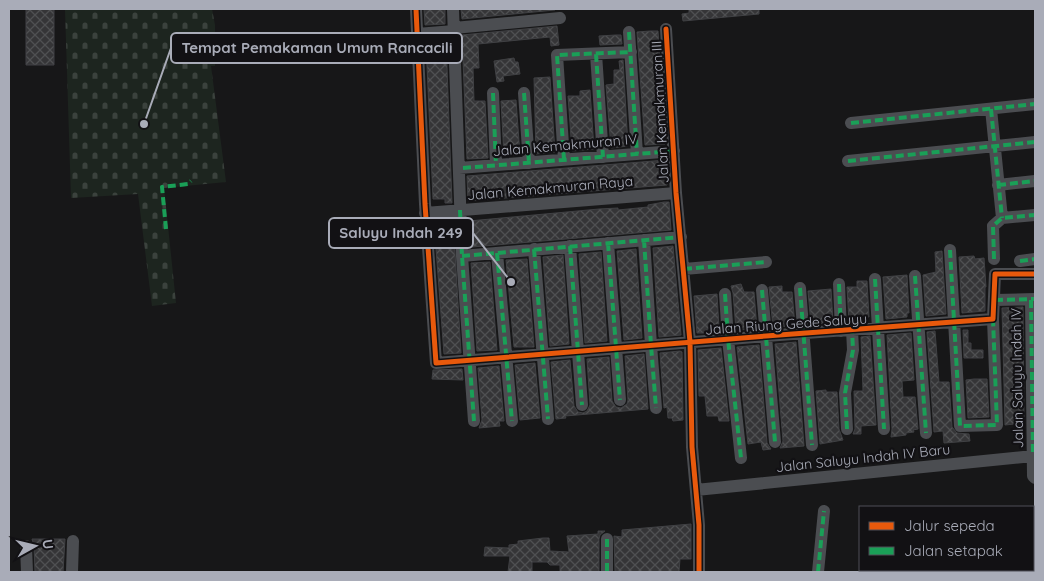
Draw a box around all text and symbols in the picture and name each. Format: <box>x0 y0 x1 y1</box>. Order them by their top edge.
callout: Tempat Pemakaman Umum Rancacili <box>171 33 462 63</box>
text: Tempat Pemakaman Umum Rancacili <box>182 38 452 57</box>
street label: Jalan Kemakmuran III <box>647 40 673 184</box>
street label: Jalan Kemakmuran IV <box>492 130 638 160</box>
street label: Jalan Kemakmuran Raya <box>466 172 634 204</box>
callout: Saluyu Indah 249 <box>329 218 473 248</box>
text: Saluyu Indah 249 <box>339 223 463 242</box>
street label: Jalan Saluyu Indah IV <box>1007 308 1027 448</box>
street label: Jalan Riung Gede Saluyu <box>704 309 868 339</box>
street label: Jalan Saluyu Indah IV Baru <box>775 440 951 476</box>
legend <box>859 506 1034 571</box>
text: Jalur sepeda <box>904 516 995 535</box>
north arrow <box>10 521 60 571</box>
text: U <box>38 538 57 550</box>
text: Jalan setapak <box>904 541 1003 560</box>

